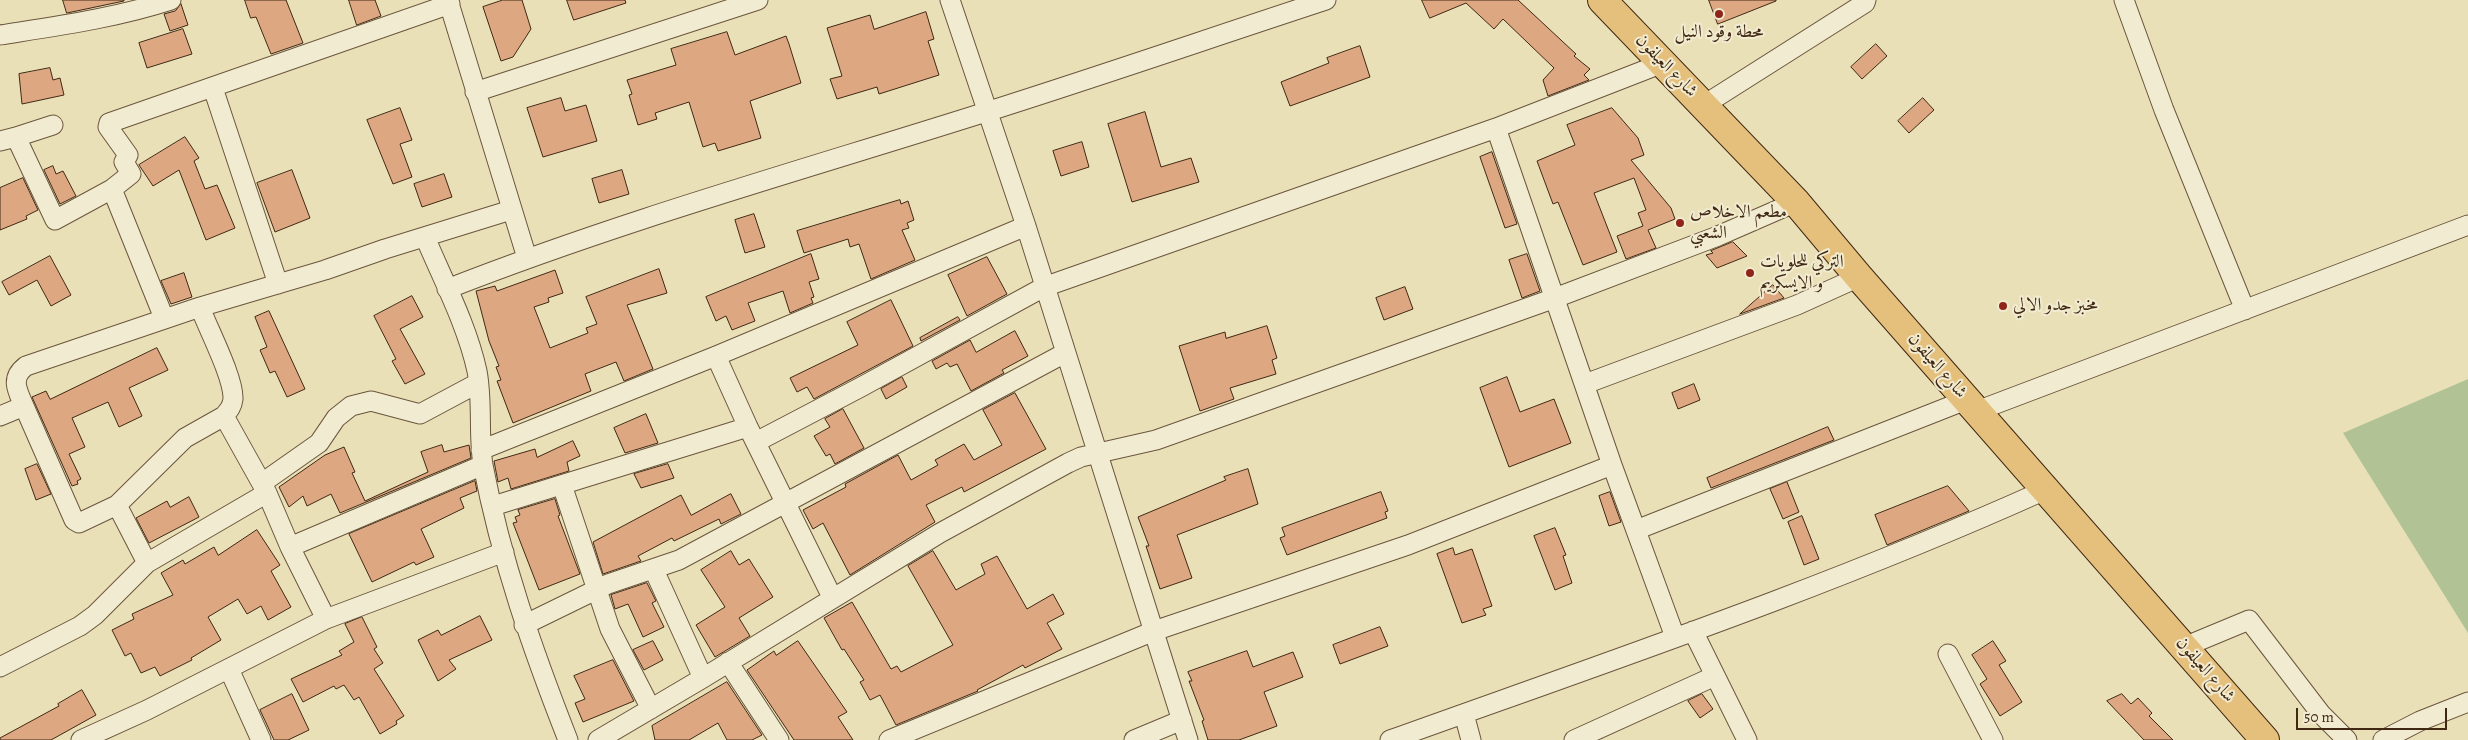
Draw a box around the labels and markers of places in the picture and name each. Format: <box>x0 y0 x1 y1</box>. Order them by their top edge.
marker: محطة وقود النيل <box>1713 8 1725 20</box>
place label: محطة وقود النيل <box>1674 22 1764 44</box>
place label: مطعم الاخلاص الشعبي <box>1690 202 1787 244</box>
marker: مطعم الاخلاص الشعبي <box>1674 217 1686 229</box>
place label: التركي للحلويات و الايسكريم <box>1760 252 1844 294</box>
marker: التركي للحلويات و الايسكريم <box>1744 267 1756 279</box>
place label: مخبز جدو الالي <box>2013 295 2098 317</box>
marker: مخبز جدو الالي <box>1997 300 2009 312</box>

